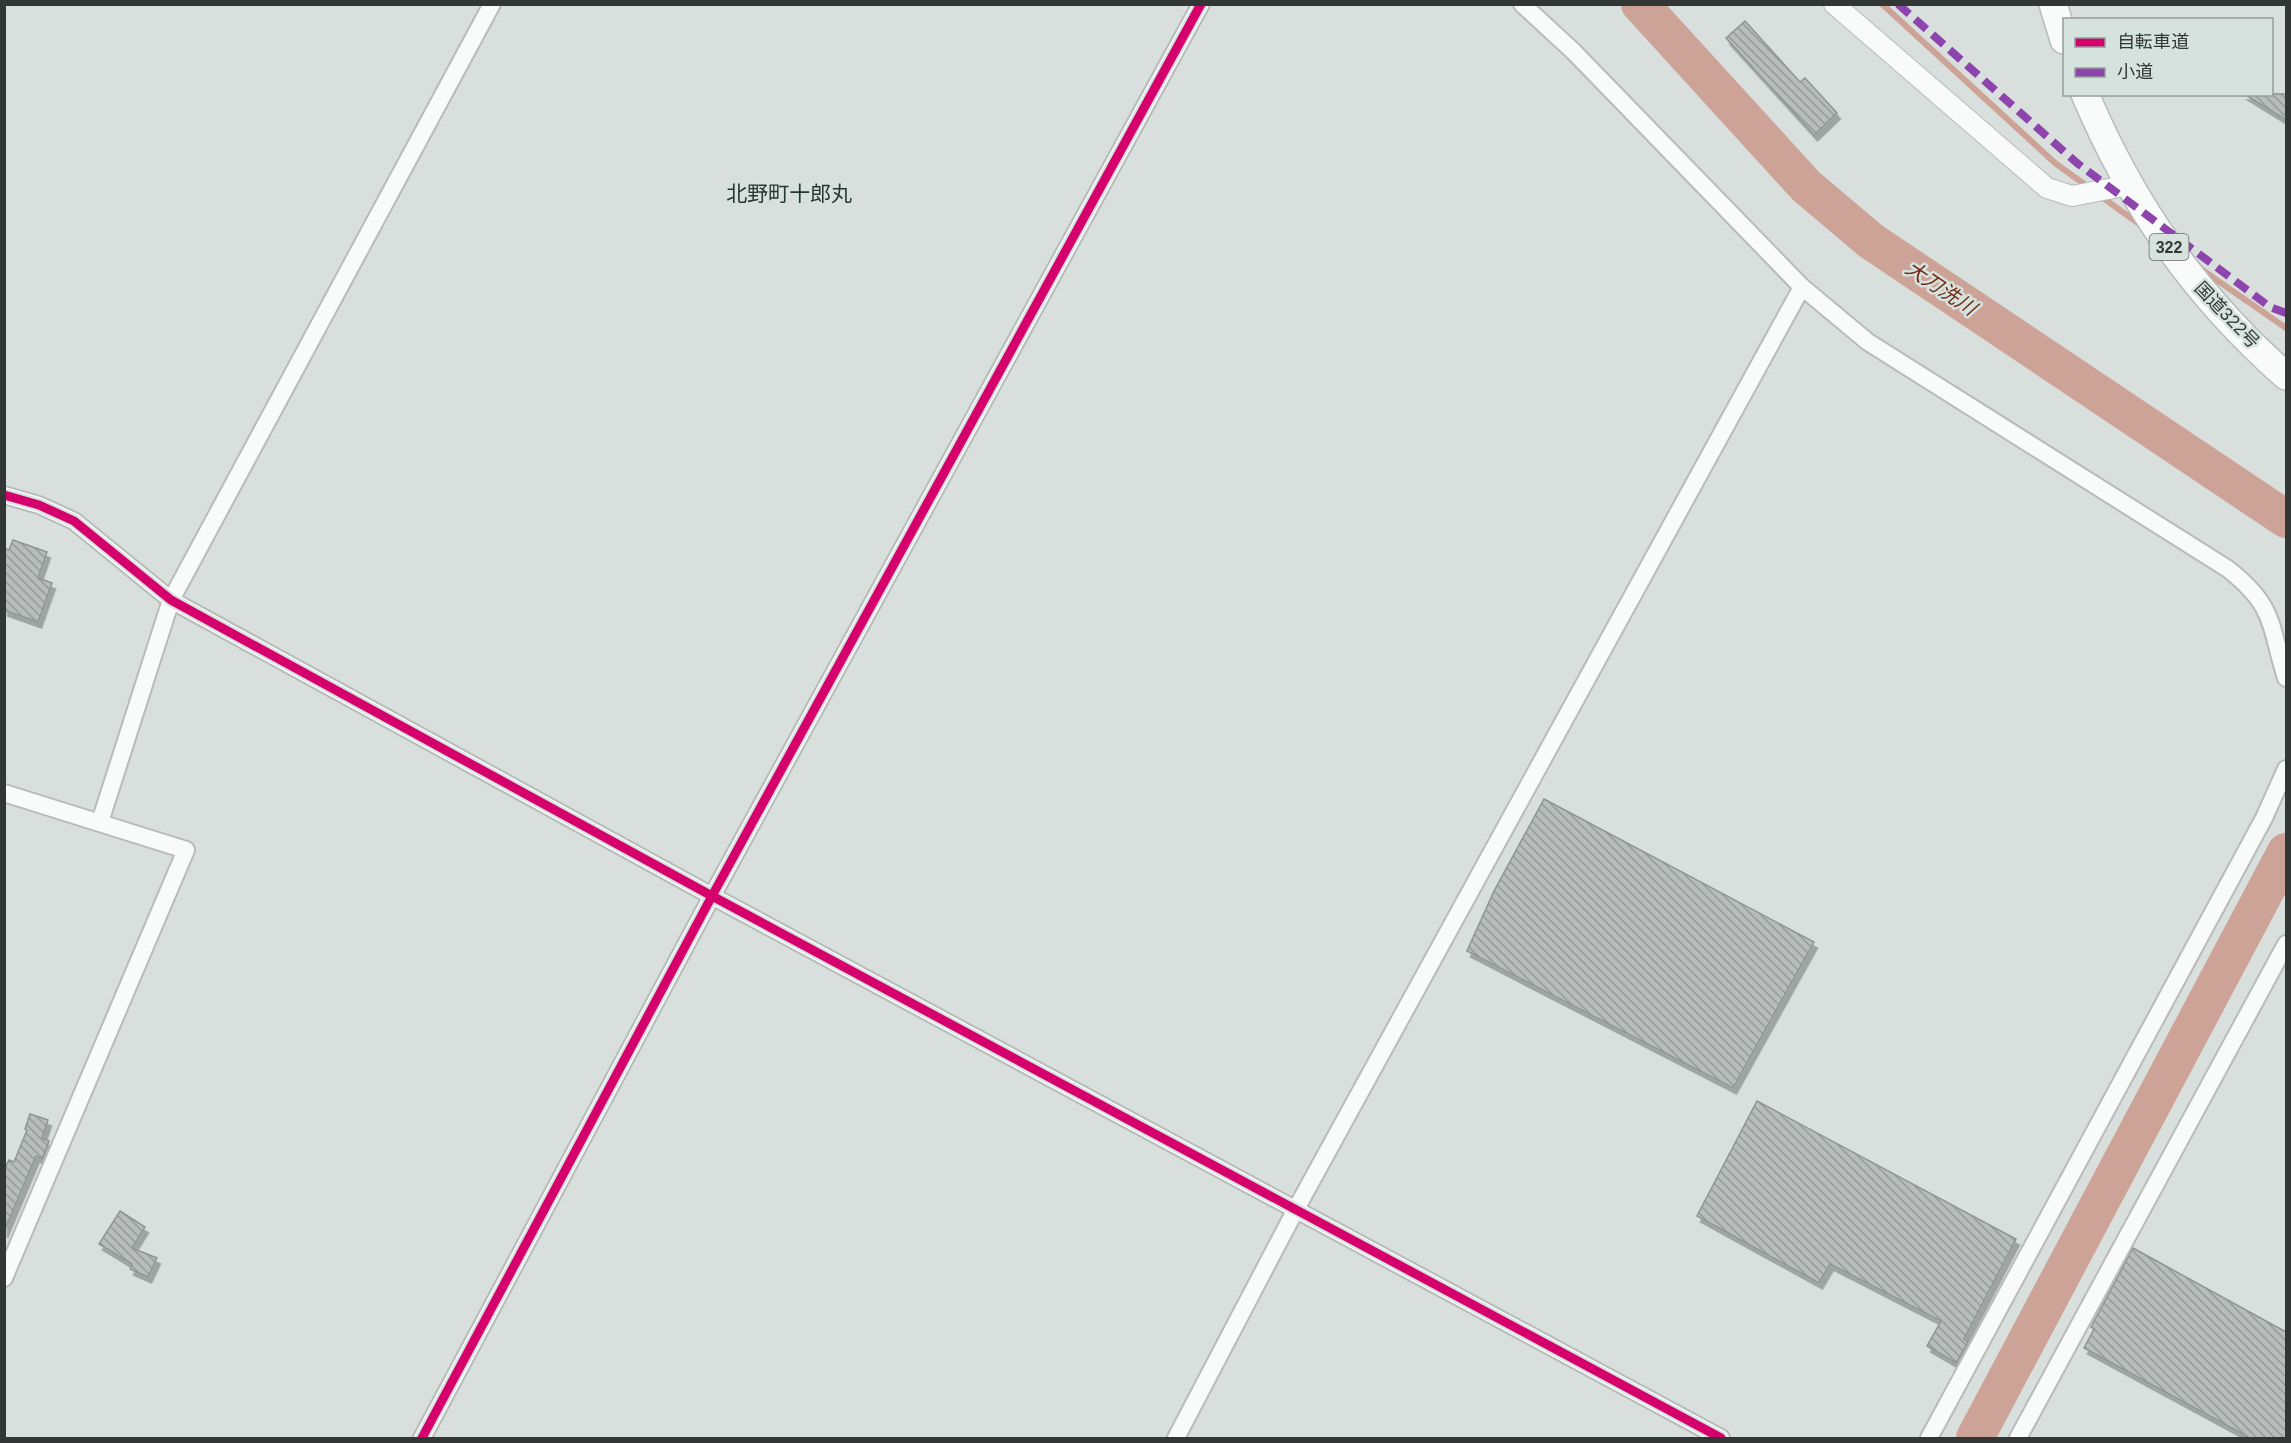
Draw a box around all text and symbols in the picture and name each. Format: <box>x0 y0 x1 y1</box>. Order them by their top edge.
legend <box>2063 18 2273 96</box>
text: 自転車道 <box>2117 32 2189 52</box>
text: 小道 <box>2117 62 2153 82</box>
district label: 北野町十郎丸 <box>726 182 852 205</box>
road number: 322 <box>2150 234 2188 260</box>
water label: 大刀洗川 <box>1902 257 1982 321</box>
street label: 国道322号 <box>2191 278 2263 352</box>

